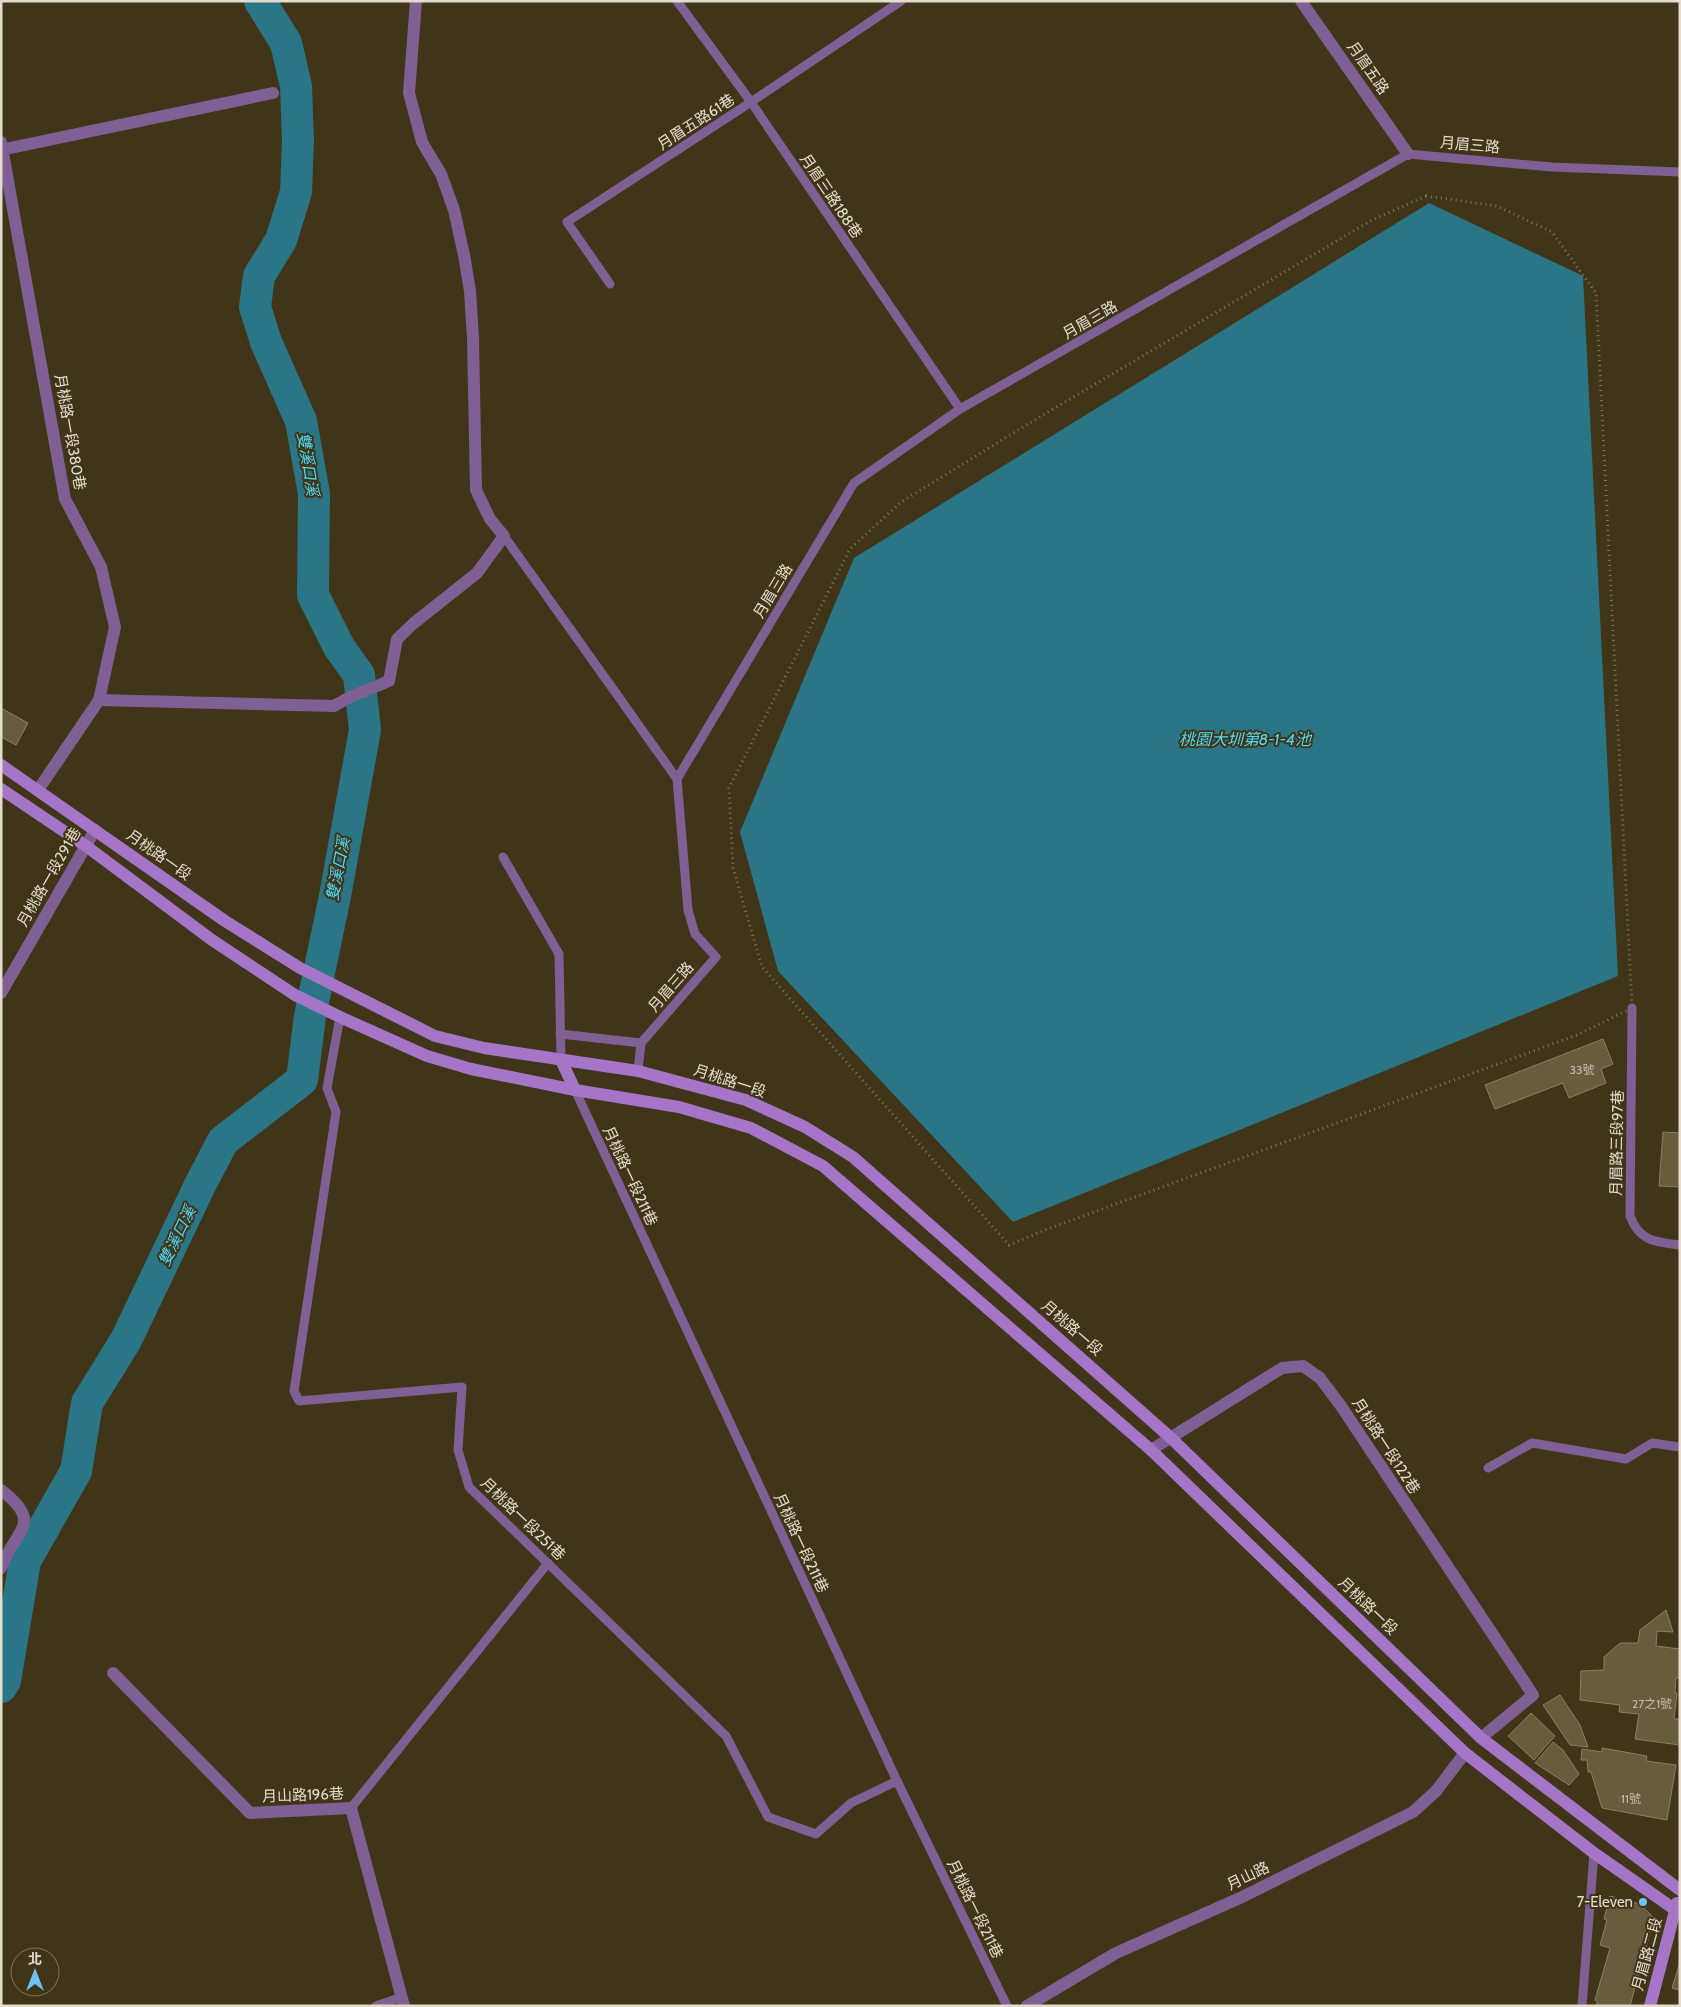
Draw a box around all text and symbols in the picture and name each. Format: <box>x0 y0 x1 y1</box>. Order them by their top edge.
street label: 月眉五路 <box>1343 38 1393 98</box>
street label: 月眉五路61巷 <box>654 90 738 154</box>
street label: 月眉三路 <box>1439 133 1501 157</box>
street label: 月眉三路188巷 <box>796 150 866 242</box>
street label: 月眉三路 <box>1060 297 1120 343</box>
street label: 月桃路一段380巷 <box>51 372 89 492</box>
water label: 雙溪口溪 <box>294 431 323 499</box>
street label: 月眉三路 <box>750 561 796 621</box>
water label: 桃園大圳第8-1-4池 <box>1179 730 1313 749</box>
street label: 月桃路一段291巷 <box>13 824 85 930</box>
street label: 月桃路一段 <box>123 826 195 884</box>
water label: 雙溪口溪 <box>323 834 354 902</box>
street label: 月眉三路 <box>645 958 697 1016</box>
street label: 月桃路一段 <box>692 1061 768 1101</box>
house number: 33號 <box>1570 1062 1594 1077</box>
street label: 月眉路三段97巷 <box>1607 1090 1627 1196</box>
street label: 月桃路一段211巷 <box>599 1123 661 1229</box>
water label: 雙溪口溪 <box>154 1201 200 1269</box>
street label: 月桃路一段 <box>1038 1297 1106 1359</box>
street label: 月桃路一段122巷 <box>1348 1395 1424 1497</box>
street label: 月桃路一段251巷 <box>477 1474 569 1564</box>
street label: 月桃路一段211巷 <box>770 1490 832 1596</box>
street label: 月桃路一段 <box>1335 1573 1401 1639</box>
house number: 27之1號 <box>1632 1696 1672 1711</box>
street label: 月山路196巷 <box>262 1785 344 1805</box>
house number: 11號 <box>1621 1791 1641 1806</box>
street label: 月桃路一段211巷 <box>943 1857 1007 1961</box>
street label: 月山路 <box>1224 1858 1272 1894</box>
place label: 7-Eleven <box>1577 1893 1633 1911</box>
marker: 7-Eleven <box>1637 1896 1649 1908</box>
street label: 月眉路二段 <box>1629 1915 1665 1993</box>
north arrow <box>10 1947 60 1997</box>
text: 北 <box>28 1950 42 1968</box>

